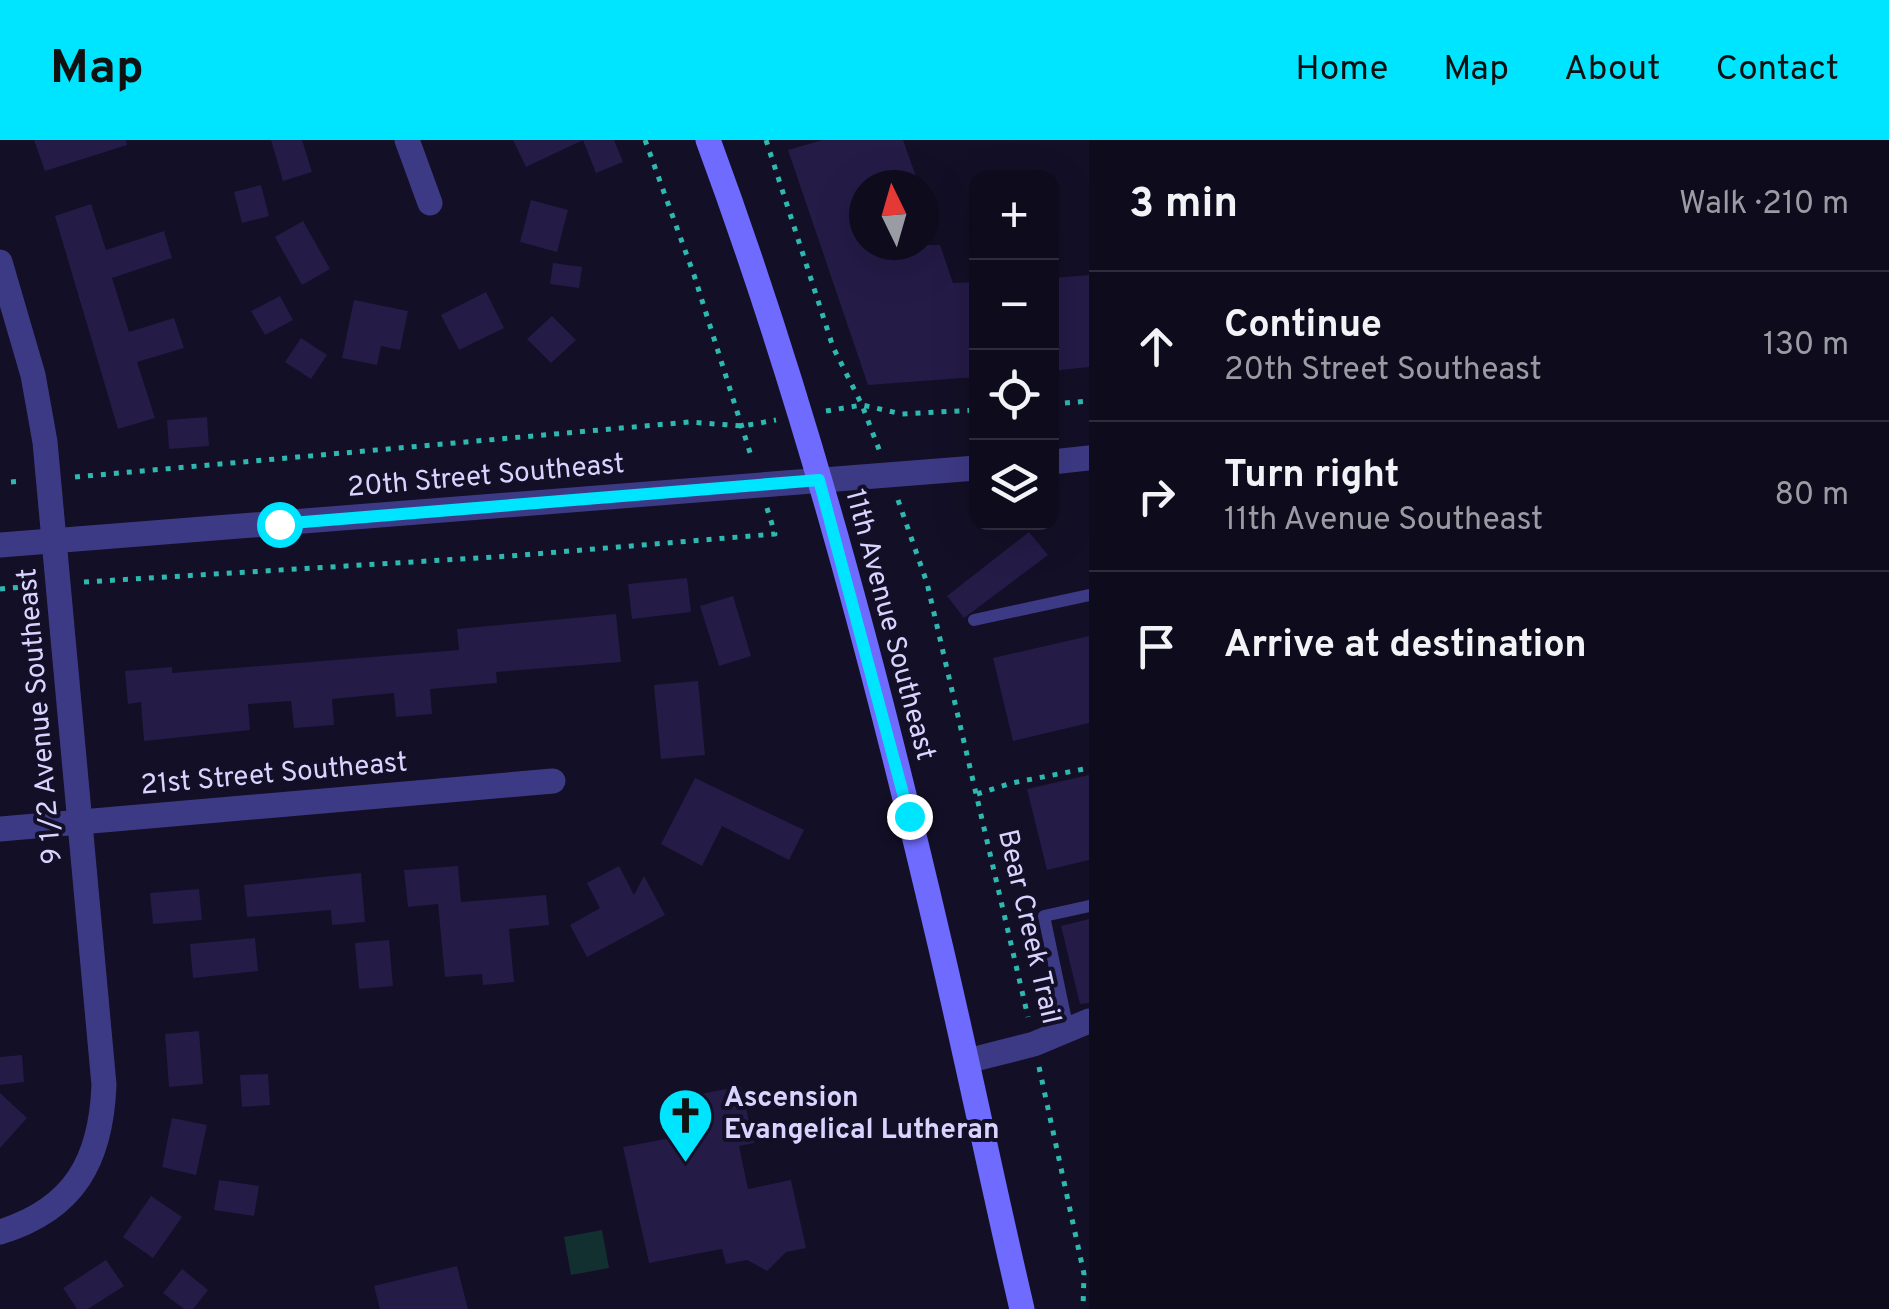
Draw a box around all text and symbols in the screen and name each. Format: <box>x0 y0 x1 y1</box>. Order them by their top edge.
text: Map <box>50 40 144 100</box>
text: Home <box>1295 48 1388 92</box>
text: Map <box>1443 48 1509 92</box>
text: About <box>1564 48 1660 92</box>
text: Contact <box>1715 48 1839 92</box>
north arrow <box>849 170 939 260</box>
map controls <box>969 170 1059 530</box>
button: + <box>969 170 1059 260</box>
text: 3 min <box>1129 179 1238 232</box>
text: Walk · 210 m <box>1679 185 1849 225</box>
button: − <box>969 260 1059 350</box>
text: Continue <box>1224 302 1382 351</box>
icon: ahead <box>1129 319 1184 374</box>
text: 130 m <box>1763 326 1849 366</box>
button: locate <box>969 350 1059 440</box>
text: 20th Street Southeast <box>1224 351 1542 391</box>
button: layers <box>969 440 1059 530</box>
street label: 20th Street Southeast <box>346 447 626 507</box>
text: Turn right <box>1224 452 1399 501</box>
icon: right <box>1129 469 1184 524</box>
text: 80 m <box>1775 476 1849 516</box>
street label: 11th Avenue Southeast <box>835 485 943 765</box>
text: 11th Avenue Southeast <box>1224 501 1543 541</box>
route start <box>257 502 303 548</box>
street label: 9 1/2 Avenue Southeast <box>10 566 72 866</box>
icon: arrive <box>1129 619 1184 674</box>
text: Arrive at destination <box>1224 622 1587 671</box>
street label: 21st Street Southeast <box>139 745 409 805</box>
route end <box>887 794 933 840</box>
street label: Bear Creek Trail <box>988 826 1068 1028</box>
place label: Ascension Evangelical Lutheran <box>724 1081 1000 1149</box>
church icon: Ascension Evangelical Lutheran <box>655 1085 715 1164</box>

